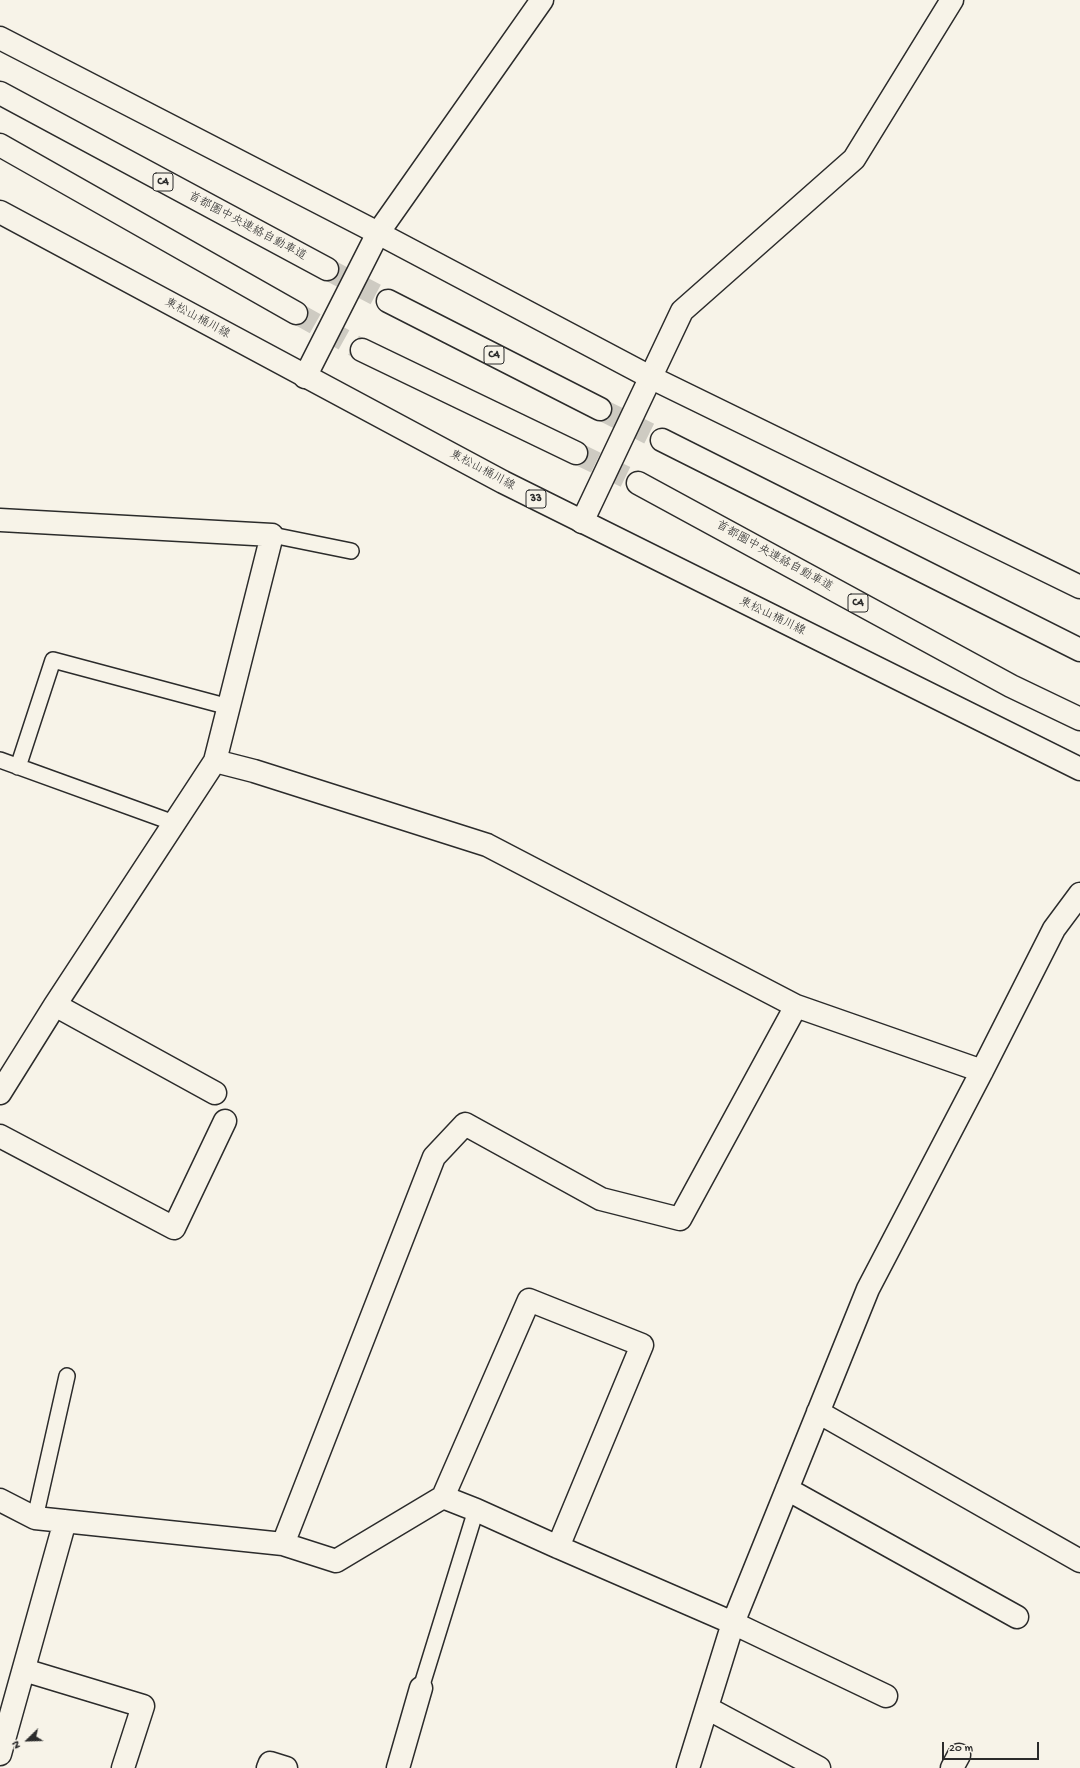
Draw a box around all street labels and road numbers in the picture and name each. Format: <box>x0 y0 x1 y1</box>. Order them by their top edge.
road number: C4 <box>153 173 173 191</box>
street label: 首都圏中央連絡自動車道 <box>185 190 309 264</box>
street label: 東松山桶川線 <box>162 296 232 342</box>
road number: C4 <box>484 346 504 364</box>
street label: 東松山桶川線 <box>447 448 517 494</box>
road number: 33 <box>526 490 546 508</box>
street label: 首都圏中央連絡自動車道 <box>713 519 835 595</box>
road number: C4 <box>848 594 868 612</box>
street label: 東松山桶川線 <box>736 595 808 639</box>

